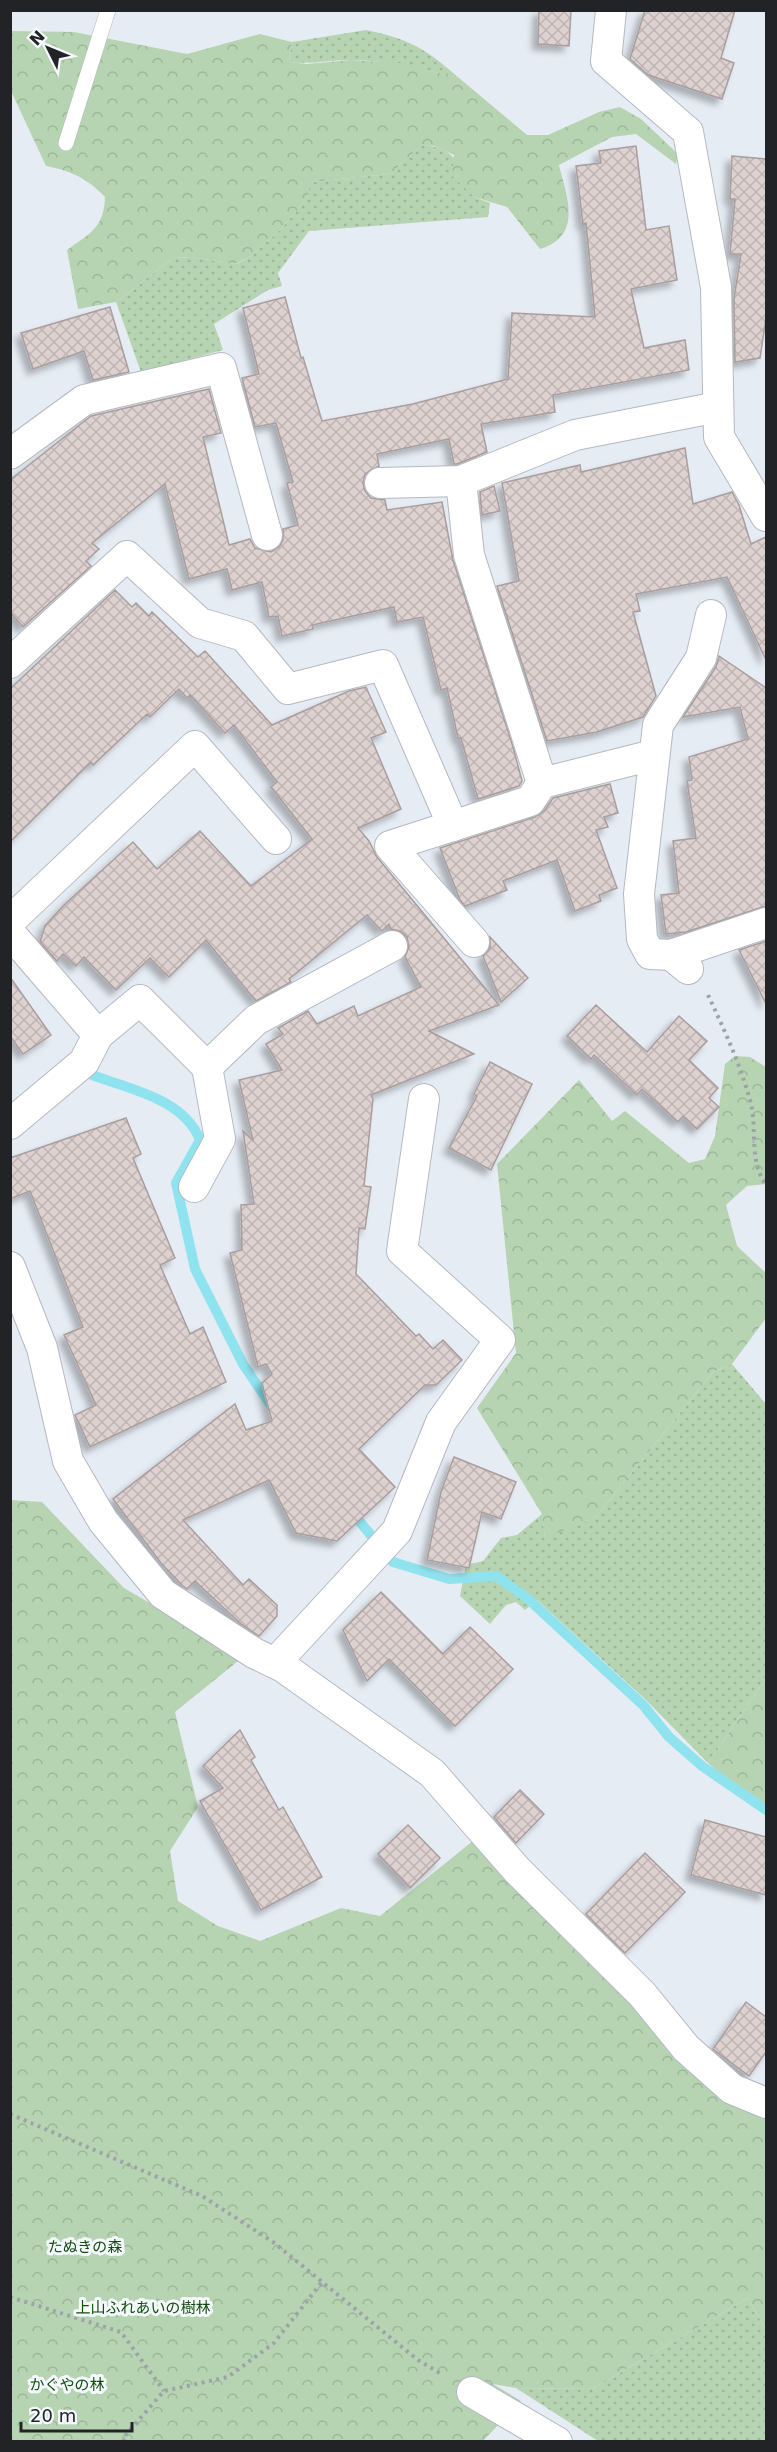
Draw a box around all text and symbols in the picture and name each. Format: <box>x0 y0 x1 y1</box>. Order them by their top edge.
north arrow <box>18 18 78 78</box>
text: N <box>26 27 49 49</box>
park label: たぬきの森 <box>48 2238 122 2256</box>
park label: 上山ふれあいの樹林 <box>75 2299 211 2317</box>
park label: かぐやの林 <box>29 2376 105 2394</box>
scale bar <box>21 2395 132 2433</box>
text: 20 m <box>30 2405 76 2426</box>

